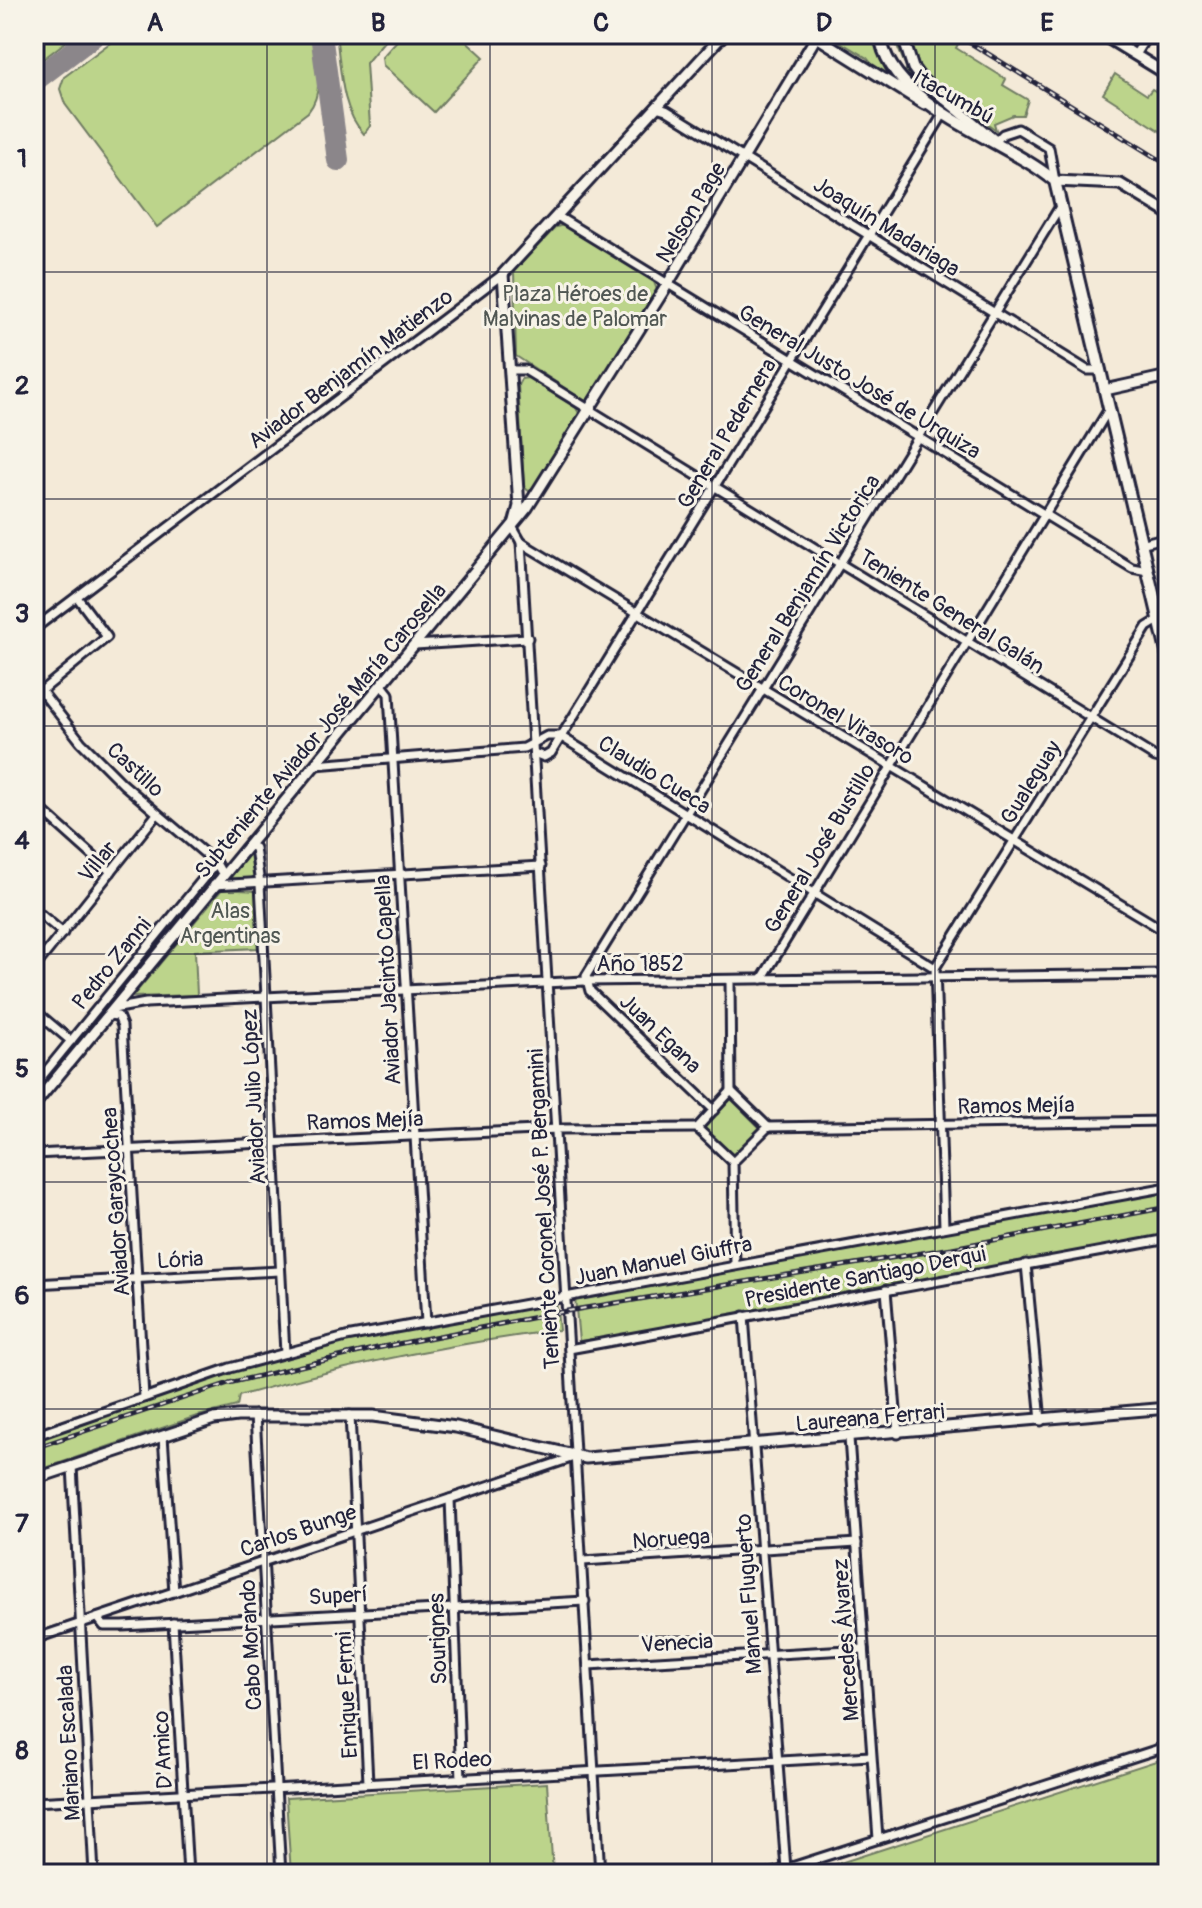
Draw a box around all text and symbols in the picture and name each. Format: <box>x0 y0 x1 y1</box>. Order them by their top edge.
text: A <box>147 7 164 39</box>
text: B <box>371 7 385 39</box>
text: C <box>593 7 609 39</box>
text: D <box>816 7 832 39</box>
text: E <box>1040 7 1054 39</box>
street label: Itacumbú <box>908 63 999 131</box>
text: 1 <box>17 143 27 175</box>
street label: Nelson Page <box>650 157 732 268</box>
street label: Joaquín Madariaga <box>808 171 965 283</box>
park label: Plaza Héroes de Malvinas de Palomar <box>483 280 667 333</box>
street label: Aviador Benjamín Matienzo <box>242 282 459 455</box>
street label: General Justo José de Urquiza <box>733 298 986 465</box>
street label: General Pedernera <box>671 353 783 514</box>
text: 2 <box>15 370 29 402</box>
street label: General Benjamín Victorica <box>729 469 887 698</box>
street label: Teniente General Galán <box>853 543 1050 680</box>
street label: Subteniente Aviador José María Carosella <box>189 577 453 884</box>
text: 3 <box>15 598 29 630</box>
street label: Coronel Virasoro <box>772 668 919 772</box>
street label: Claudio Cueca <box>593 729 716 821</box>
street label: Gualeguay <box>994 735 1068 830</box>
street label: Castillo <box>101 736 170 804</box>
street label: General José Bustillo <box>758 758 882 939</box>
text: 4 <box>14 825 30 857</box>
street label: Villar <box>73 835 123 888</box>
street label: Aviador Jacinto Capella <box>369 874 407 1086</box>
park label: Alas Argentinas <box>180 897 281 950</box>
street label: Pedro Zanni <box>66 912 158 1016</box>
street label: Año 1852 <box>596 950 684 978</box>
street label: Juan Egana <box>613 988 707 1080</box>
street label: Aviador Julio López <box>235 1008 273 1186</box>
street label: Teniente Coronel José P. Bergamini <box>522 1048 566 1370</box>
text: 5 <box>15 1053 29 1085</box>
street label: Ramos Mejía <box>957 1091 1075 1121</box>
street label: Ramos Mejía <box>306 1105 424 1137</box>
street label: Aviador Garaycochea <box>95 1106 137 1298</box>
street label: Juan Manuel Giuffra <box>572 1230 754 1292</box>
street label: Presidente Santiago Derqui <box>742 1240 988 1314</box>
street label: Lória <box>156 1245 204 1275</box>
text: 6 <box>14 1280 30 1312</box>
street label: Laureana Ferrari <box>794 1398 946 1438</box>
street label: Carlos Bunge <box>236 1498 360 1564</box>
text: 7 <box>15 1508 29 1540</box>
street label: Manuel Fluguerto <box>729 1513 769 1675</box>
street label: Noruega <box>631 1522 711 1556</box>
street label: Mercedes Álvarez <box>826 1558 866 1722</box>
street label: Cabo Morando <box>234 1579 268 1711</box>
street label: Superí <box>308 1580 368 1612</box>
street label: Sourignes <box>422 1593 454 1685</box>
street label: Venecia <box>640 1627 714 1659</box>
street label: Enrique Fermi <box>330 1631 364 1759</box>
street label: Mariano Escalada <box>51 1664 87 1822</box>
street label: D'Amico <box>147 1710 179 1790</box>
text: 8 <box>15 1735 29 1767</box>
street label: El Rodeo <box>412 1745 493 1777</box>

